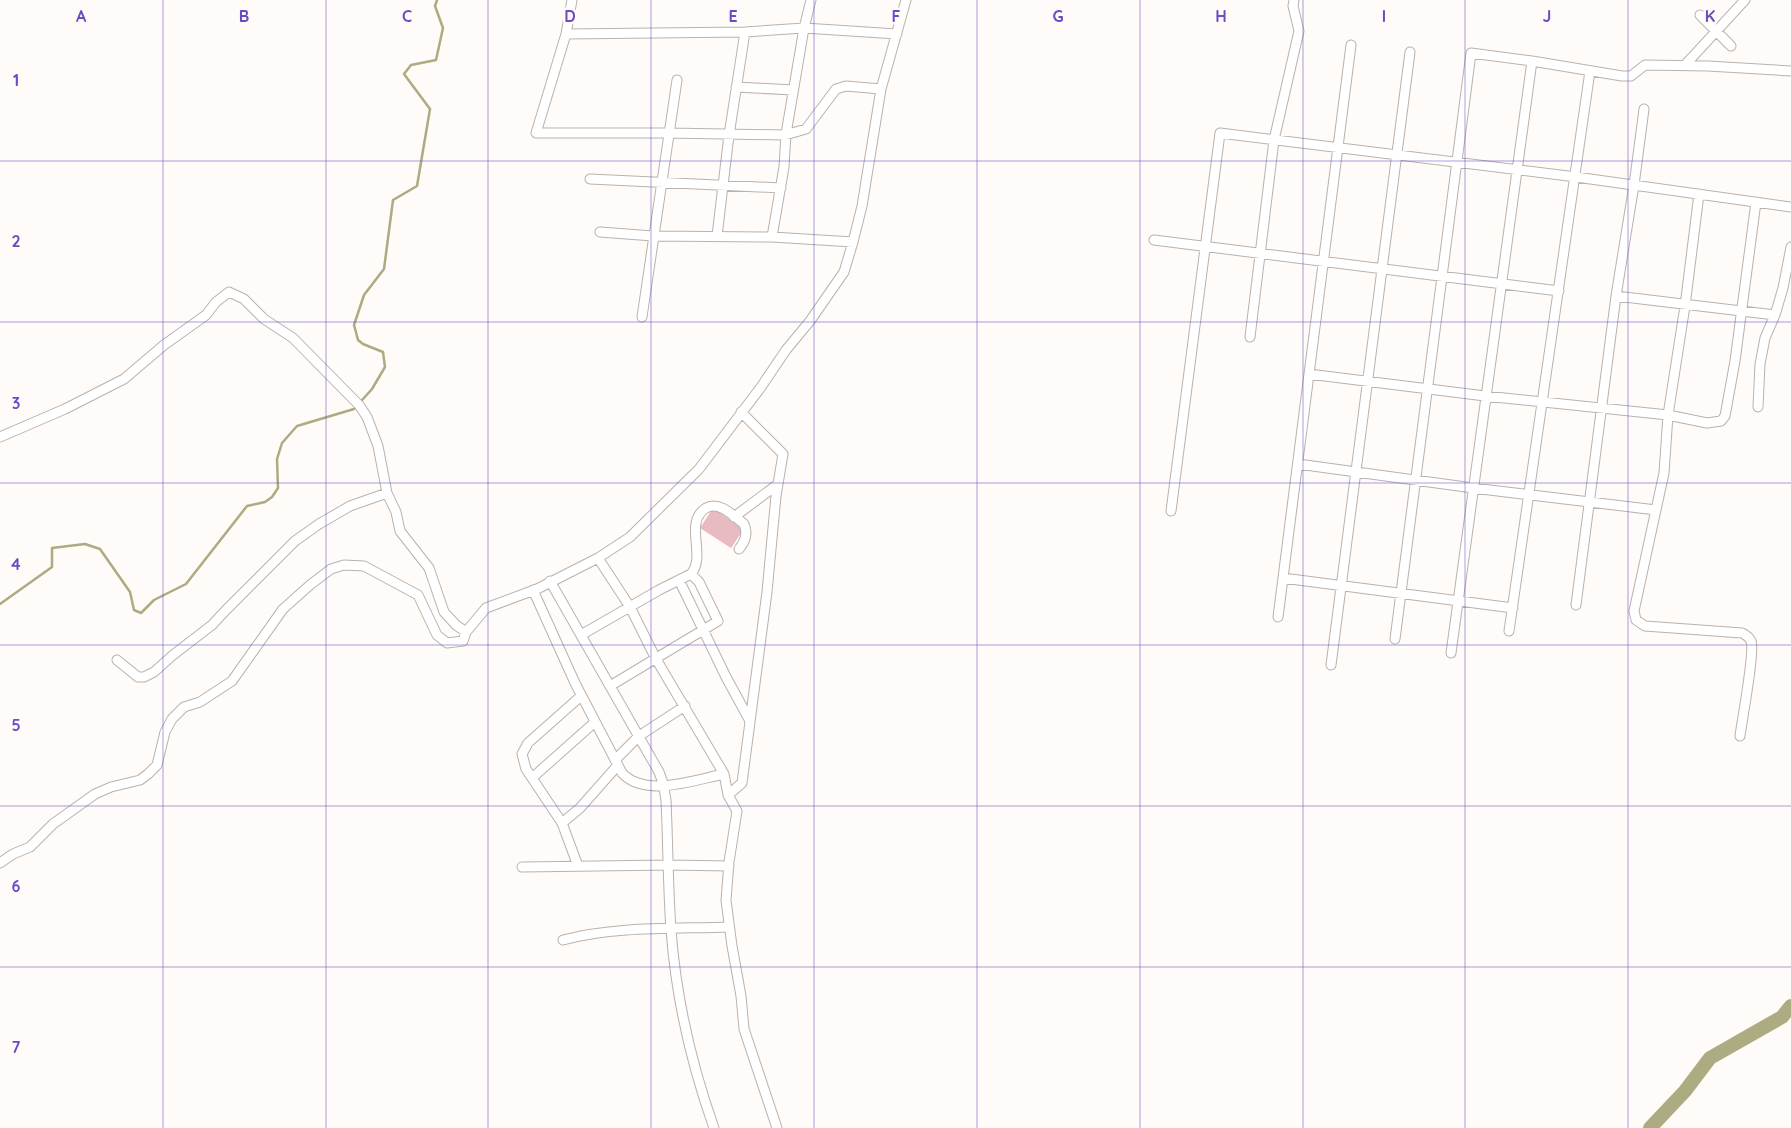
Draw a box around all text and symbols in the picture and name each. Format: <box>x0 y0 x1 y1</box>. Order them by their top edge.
text: A <box>76 6 87 26</box>
text: B <box>239 6 249 26</box>
text: C <box>402 6 412 26</box>
text: D <box>564 6 576 26</box>
text: E <box>728 6 738 26</box>
text: F <box>892 6 901 26</box>
text: G <box>1052 6 1064 26</box>
text: H <box>1215 6 1227 26</box>
text: I <box>1382 6 1386 26</box>
text: J <box>1543 6 1551 26</box>
text: K <box>1705 6 1715 26</box>
text: 1 <box>13 70 19 90</box>
text: 2 <box>11 231 21 251</box>
text: 3 <box>12 393 20 413</box>
text: 4 <box>11 554 21 574</box>
text: 5 <box>11 715 21 735</box>
text: 6 <box>12 876 21 896</box>
text: 7 <box>12 1037 21 1057</box>

